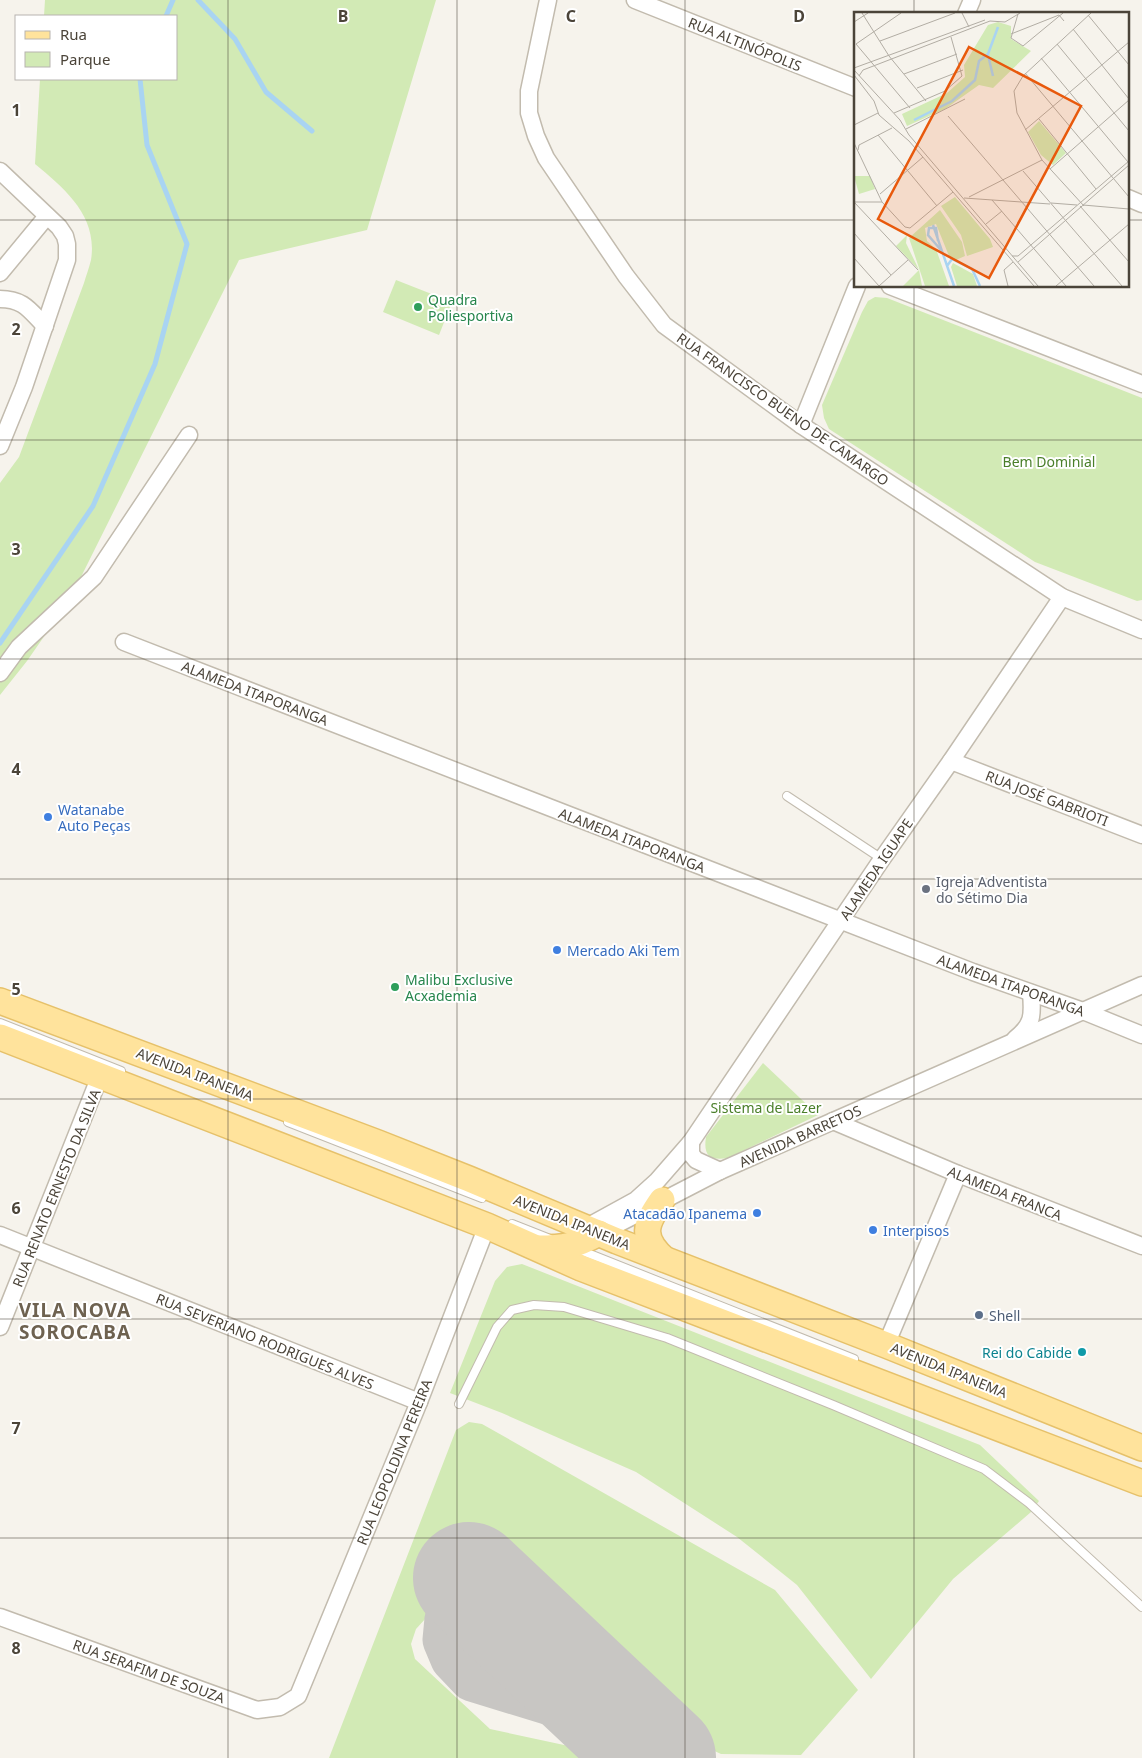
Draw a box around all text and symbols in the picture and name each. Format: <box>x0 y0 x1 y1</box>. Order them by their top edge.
text: B <box>338 5 348 27</box>
text: C <box>566 5 576 27</box>
text: D <box>793 5 805 27</box>
inset map <box>854 12 1130 288</box>
street label: RUA ALTINÓPOLIS <box>685 13 805 76</box>
legend <box>15 15 178 80</box>
text: Rua <box>60 24 87 44</box>
text: Parque <box>60 49 110 69</box>
text: 1 <box>11 99 21 121</box>
place label: Quadra Poliesportiva <box>428 290 513 325</box>
marker: Quadra Poliesportiva <box>412 301 424 313</box>
text: 2 <box>11 318 21 340</box>
street label: RUA FRANCISCO BUENO DE CAMARGO <box>673 328 893 490</box>
park label: Bem Dominial <box>1003 452 1095 471</box>
text: 3 <box>11 538 21 560</box>
street label: ALAMEDA ITAPORANGA <box>179 656 331 730</box>
text: 4 <box>11 758 21 780</box>
street label: RUA JOSÉ GABRIOTI <box>983 766 1111 830</box>
place label: Watanabe Auto Peças <box>58 800 131 835</box>
street label: ALAMEDA ITAPORANGA <box>556 803 708 877</box>
marker: Watanabe Auto Peças <box>42 811 54 823</box>
street label: ALAMEDA IGUAPE <box>835 815 917 923</box>
place label: Igreja Adventista do Sétimo Dia <box>936 872 1047 907</box>
marker: Igreja Adventista do Sétimo Dia <box>920 883 932 895</box>
place label: Mercado Aki Tem <box>567 941 680 960</box>
marker: Mercado Aki Tem <box>551 944 563 956</box>
street label: ALAMEDA ITAPORANGA <box>935 949 1087 1021</box>
place label: Malibu Exclusive Acxademia <box>405 970 513 1005</box>
text: 5 <box>11 978 21 1000</box>
marker: Malibu Exclusive Acxademia <box>389 981 401 993</box>
street label: AVENIDA IPANEMA <box>134 1043 256 1105</box>
street label: RUA RENATO ERNESTO DA SILVA <box>7 1086 105 1290</box>
park label: Sistema de Lazer <box>710 1098 822 1117</box>
street label: AVENIDA BARRETOS <box>736 1100 864 1171</box>
street label: ALAMEDA FRANCA <box>945 1161 1065 1225</box>
street label: AVENIDA IPANEMA <box>511 1190 633 1254</box>
text: 6 <box>11 1197 21 1219</box>
place label: Atacadão Ipanema <box>623 1204 747 1223</box>
marker: Atacadão Ipanema <box>751 1207 763 1219</box>
place label: Interpisos <box>883 1221 950 1240</box>
marker: Interpisos <box>867 1224 879 1236</box>
street label: RUA SEVERIANO RODRIGUES ALVES <box>153 1288 377 1394</box>
district label: VILA NOVA SOROCABA <box>19 1297 131 1345</box>
place label: Shell <box>989 1306 1020 1325</box>
marker: Shell <box>973 1309 985 1321</box>
street label: AVENIDA IPANEMA <box>888 1338 1010 1402</box>
place label: Rei do Cabide <box>982 1343 1072 1362</box>
marker: Rei do Cabide <box>1076 1346 1088 1358</box>
street label: RUA LEOPOLDINA PEREIRA <box>352 1376 436 1548</box>
text: 7 <box>11 1417 21 1439</box>
street label: RUA SERAFIM DE SOUZA <box>70 1635 228 1707</box>
text: 8 <box>11 1637 21 1659</box>

